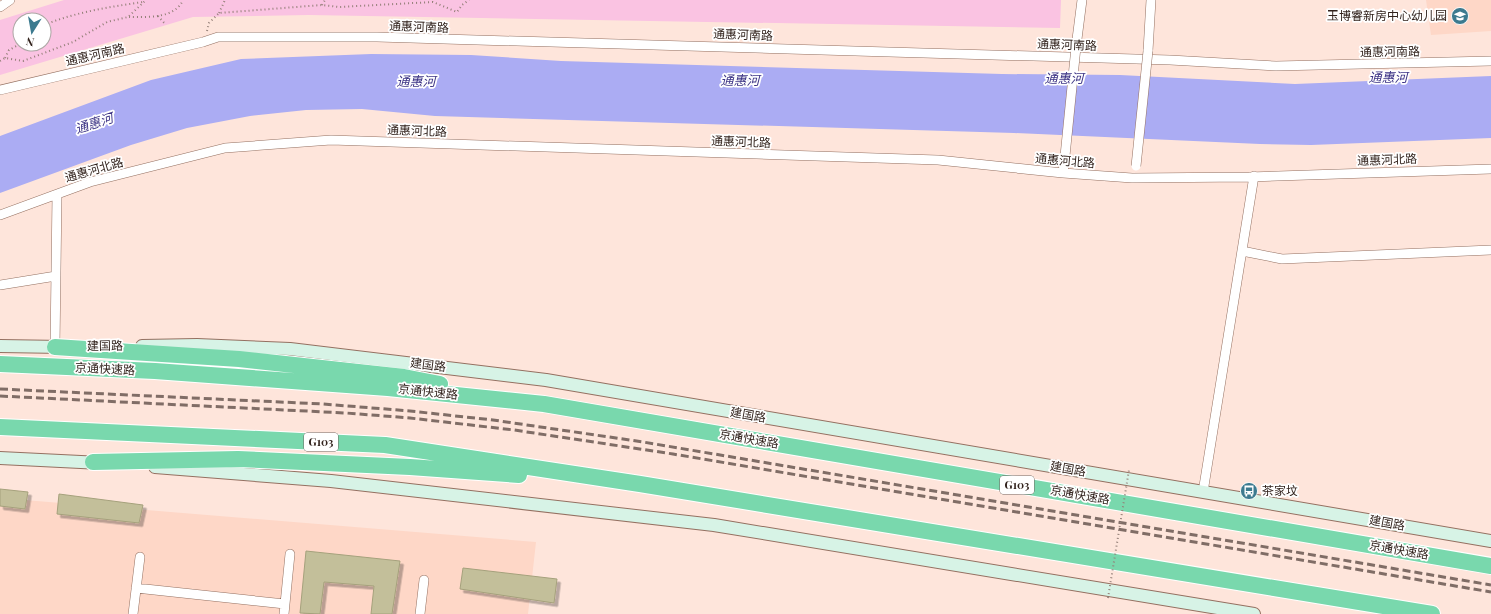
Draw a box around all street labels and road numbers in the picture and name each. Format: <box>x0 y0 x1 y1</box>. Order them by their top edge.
street label: 通惠河南路 <box>389 17 449 35</box>
street label: 通惠河南路 <box>713 25 773 43</box>
street label: 通惠河南路 <box>1037 35 1097 53</box>
street label: 通惠河南路 <box>64 39 126 69</box>
street label: 通惠河南路 <box>1360 42 1420 60</box>
street label: 通惠河北路 <box>387 121 447 139</box>
street label: 通惠河北路 <box>711 132 771 150</box>
street label: 通惠河北路 <box>1034 149 1096 171</box>
street label: 通惠河北路 <box>1357 150 1417 168</box>
street label: 通惠河北路 <box>63 153 125 185</box>
street label: 建国路 <box>87 337 123 353</box>
street label: 建国路 <box>409 354 447 374</box>
street label: 京通快速路 <box>75 358 135 378</box>
street label: 京通快速路 <box>397 380 459 402</box>
street label: 建国路 <box>729 403 767 425</box>
street label: 京通快速路 <box>718 425 780 451</box>
road number: G103 <box>304 433 338 451</box>
street label: 建国路 <box>1049 457 1087 479</box>
road number: G103 <box>1000 476 1034 494</box>
street label: 京通快速路 <box>1049 481 1111 507</box>
street label: 建国路 <box>1368 511 1406 533</box>
street label: 京通快速路 <box>1368 536 1430 562</box>

